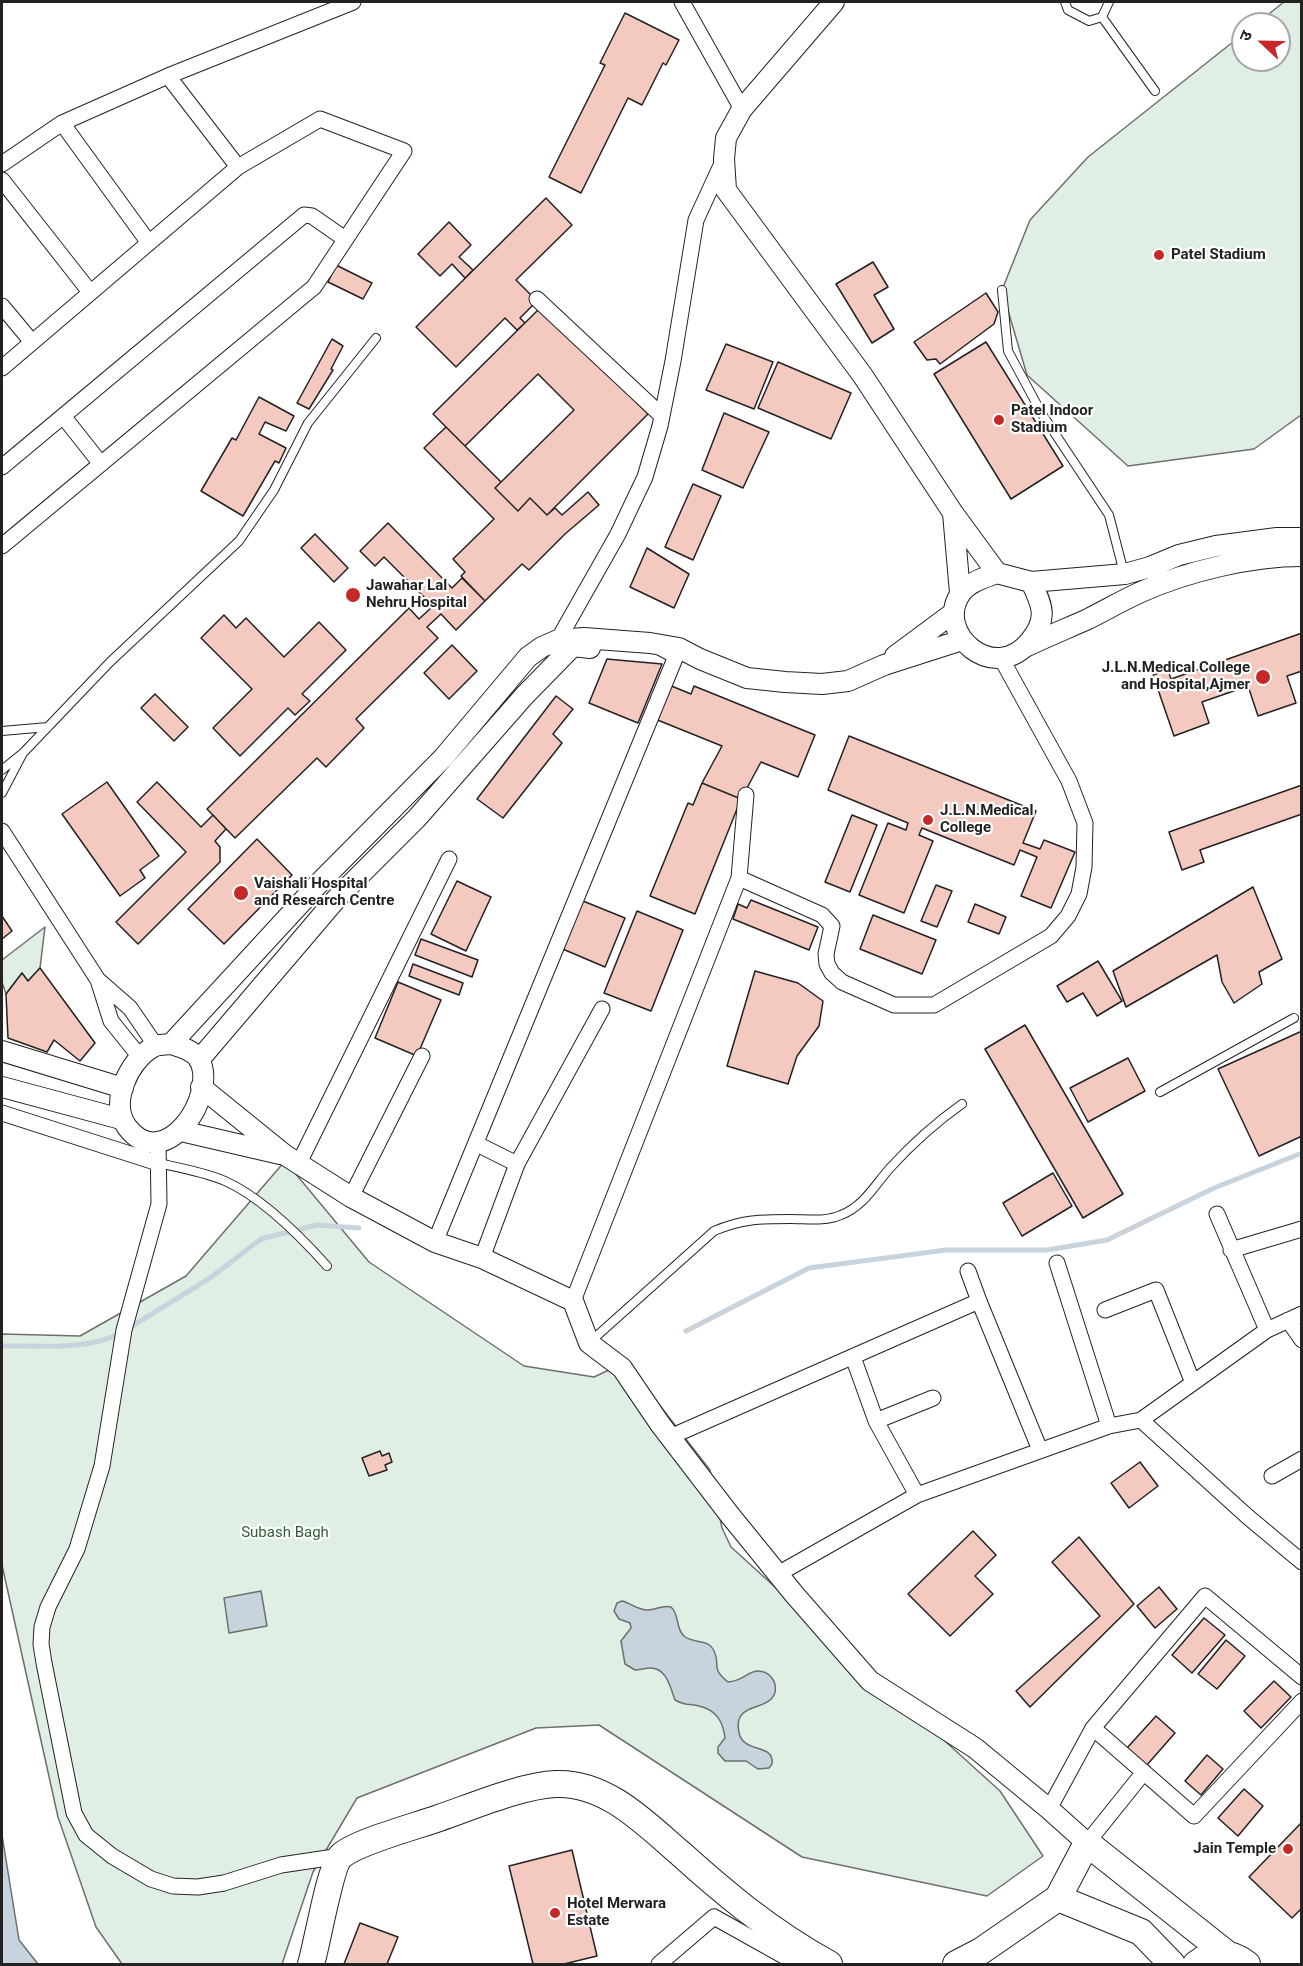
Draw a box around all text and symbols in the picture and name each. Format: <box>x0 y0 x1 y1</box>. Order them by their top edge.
north arrow <box>1231 12 1291 72</box>
text: उ <box>1235 28 1256 44</box>
place label: Patel Stadium <box>1171 246 1266 264</box>
marker: Patel Stadium <box>1152 248 1166 262</box>
place label: Patel Indoor Stadium <box>1011 402 1093 437</box>
marker: Patel Indoor Stadium <box>992 413 1006 427</box>
place label: Jawahar Lal Nehru Hospital <box>366 577 467 612</box>
marker: Jawahar Lal Nehru Hospital <box>344 586 362 604</box>
place label: J.L.N.Medical College and Hospital,Ajmer <box>1102 659 1250 694</box>
marker: J.L.N.Medical College and Hospital,Ajmer <box>1254 668 1272 686</box>
place label: J.L.N.Medical College <box>940 802 1034 837</box>
marker: J.L.N.Medical College <box>921 813 935 827</box>
place label: Vaishali Hospital and Research Centre <box>254 875 394 910</box>
marker: Vaishali Hospital and Research Centre <box>232 884 250 902</box>
park label: Subash Bagh <box>241 1524 329 1542</box>
place label: Jain Temple <box>1193 1840 1276 1858</box>
marker: Jain Temple <box>1281 1842 1295 1856</box>
place label: Hotel Merwara Estate <box>567 1895 666 1930</box>
marker: Hotel Merwara Estate <box>548 1906 562 1920</box>

